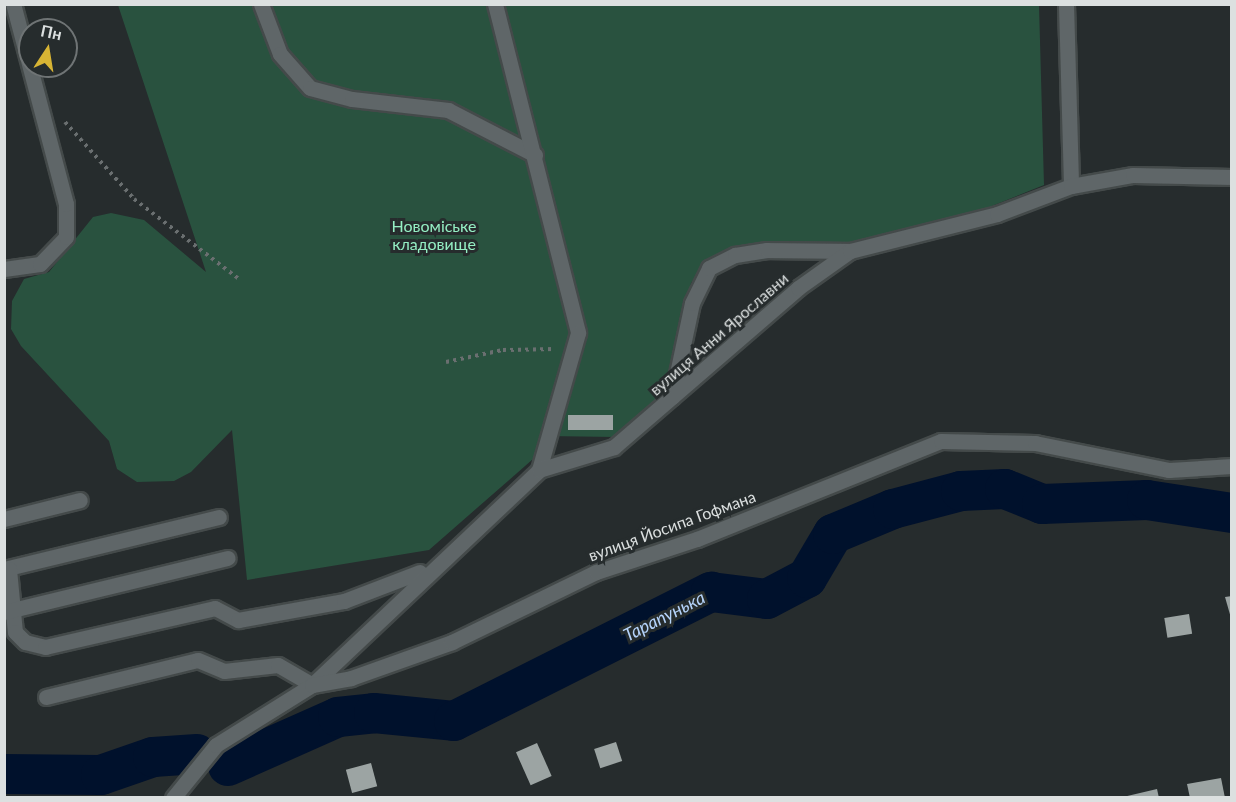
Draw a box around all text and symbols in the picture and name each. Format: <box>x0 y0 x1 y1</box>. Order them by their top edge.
north arrow <box>18 18 78 78</box>
text: Пн <box>39 20 64 43</box>
park label: Новоміське кладовище <box>392 216 476 254</box>
street label: вулиця Анни Ярославни <box>646 269 792 399</box>
street label: вулиця Йосипа Гофмана <box>586 487 758 565</box>
water label: Тарапунька <box>619 586 709 646</box>

